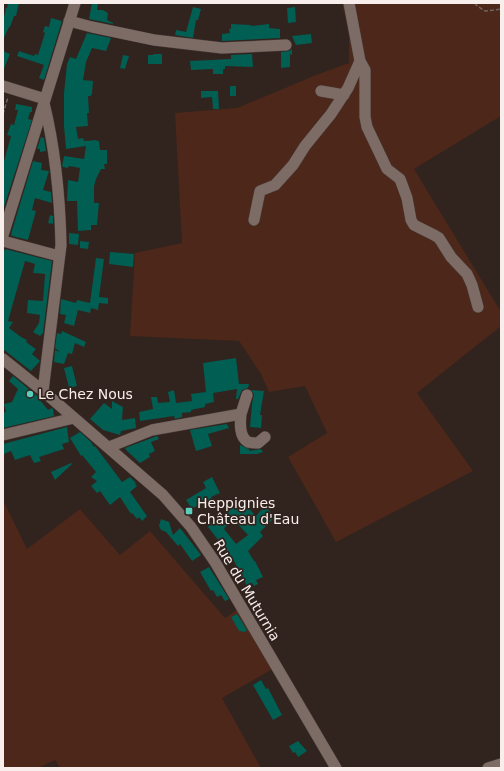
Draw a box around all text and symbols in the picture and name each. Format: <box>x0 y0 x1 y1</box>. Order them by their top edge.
place label: Le Chez Nous <box>38 386 133 402</box>
marker: Le Chez Nous <box>25 389 35 399</box>
place label: Heppignies Château d'Eau <box>197 495 299 527</box>
marker: Heppignies Château d'Eau <box>184 506 194 516</box>
street label: Rue du Muturnia <box>210 536 284 644</box>

